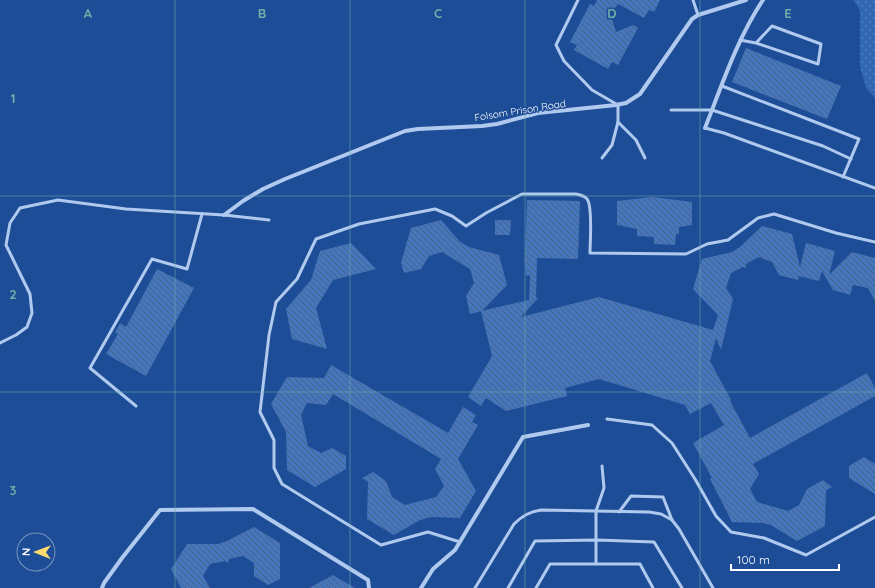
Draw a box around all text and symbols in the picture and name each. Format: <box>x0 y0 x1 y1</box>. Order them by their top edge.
text: A <box>84 5 93 21</box>
text: B <box>258 5 266 21</box>
text: C <box>434 5 442 21</box>
text: D <box>607 5 617 21</box>
text: E <box>784 5 792 21</box>
text: 1 <box>10 90 16 106</box>
street label: Folsom Prison Road <box>473 97 567 124</box>
text: 2 <box>9 286 17 302</box>
text: 3 <box>10 482 17 498</box>
north arrow <box>16 532 56 572</box>
scale bar <box>731 546 839 572</box>
text: N <box>19 548 33 556</box>
text: 100 m <box>737 552 770 567</box>

